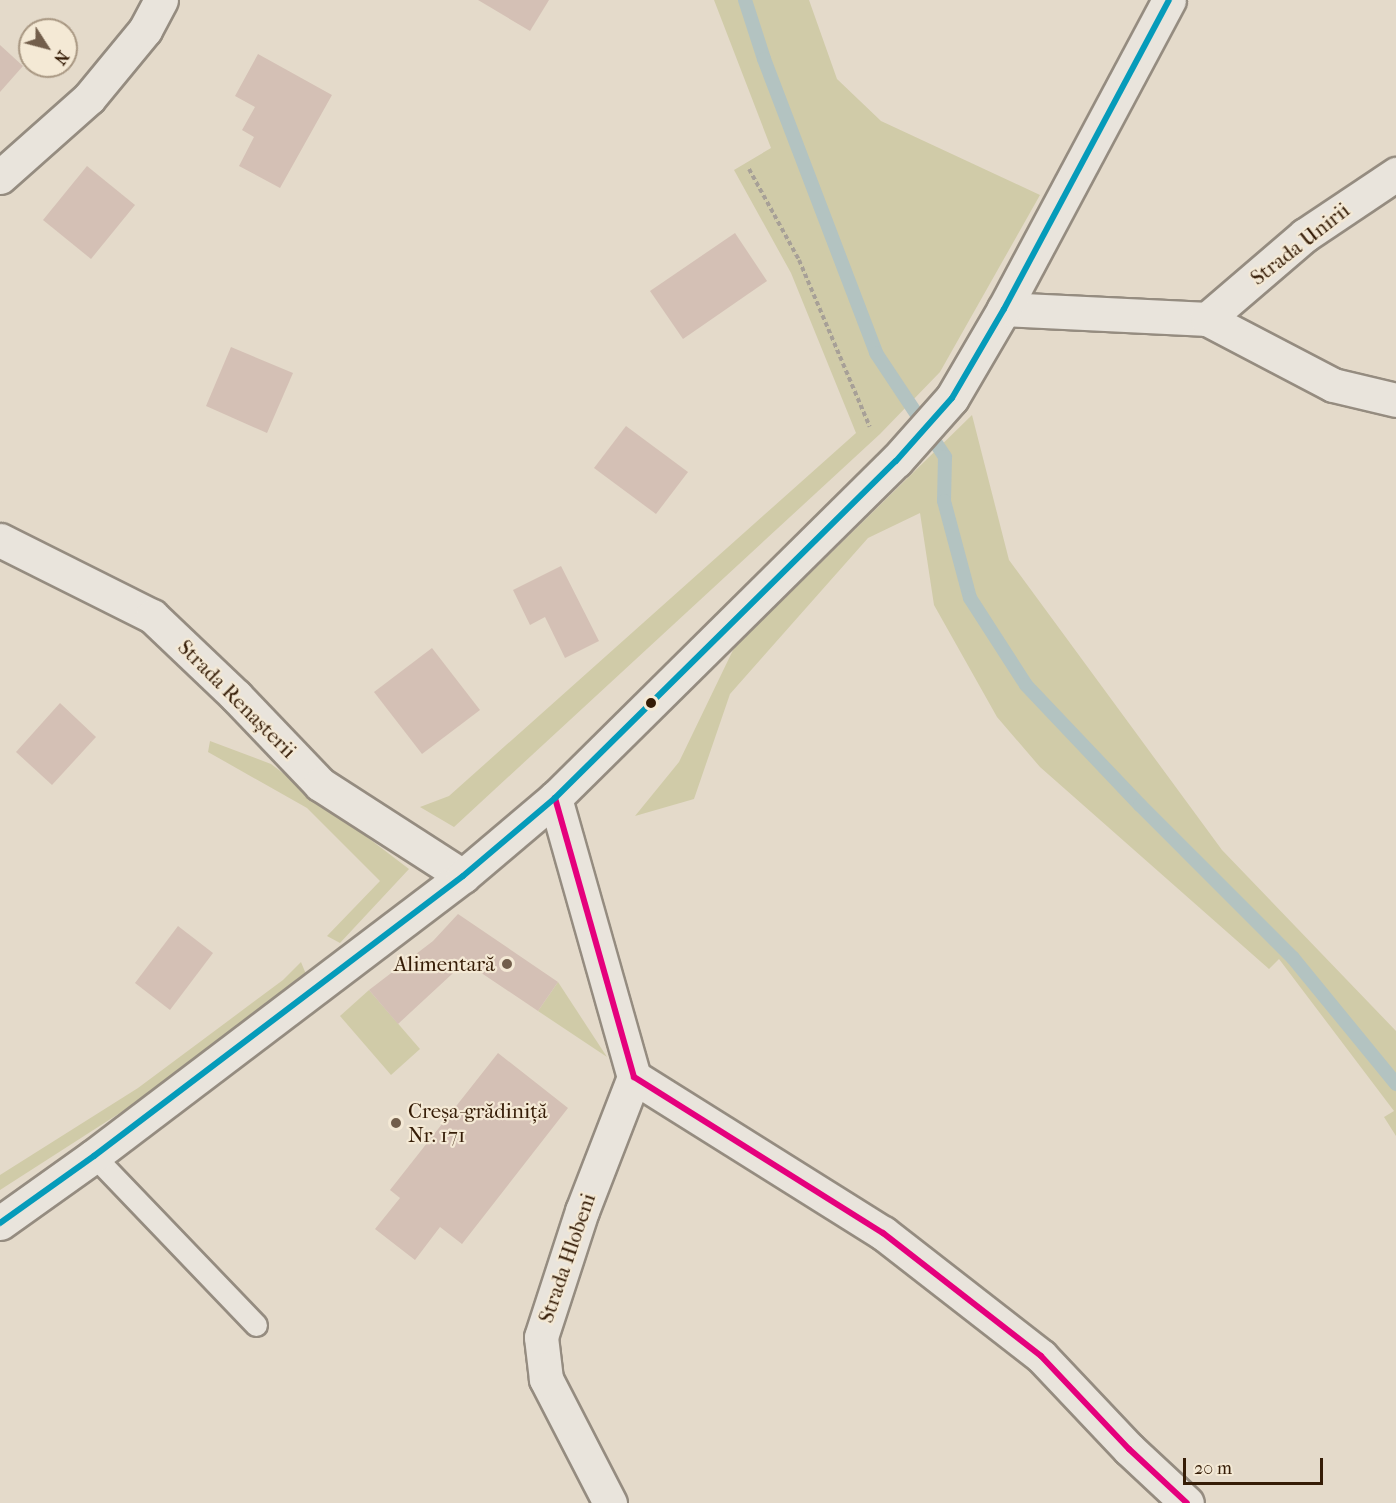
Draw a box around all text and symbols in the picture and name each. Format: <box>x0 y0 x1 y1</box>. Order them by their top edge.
north arrow <box>18 18 78 78</box>
text: N <box>50 47 73 68</box>
street label: Strada Unirii <box>1245 198 1355 290</box>
street label: Strada Renașterii <box>173 635 301 763</box>
unlabelled marker <box>645 697 657 709</box>
place label: Alimentară <box>394 951 495 977</box>
marker: Alimentară <box>500 957 514 971</box>
place label: Creșa-grădiniță Nr. 171 <box>408 1098 547 1148</box>
marker: Creșa-grădiniță Nr. 171 <box>389 1116 403 1130</box>
street label: Strada Hlobeni <box>533 1190 601 1326</box>
scale bar <box>1186 1446 1326 1484</box>
text: 20 m <box>1194 1458 1232 1479</box>

